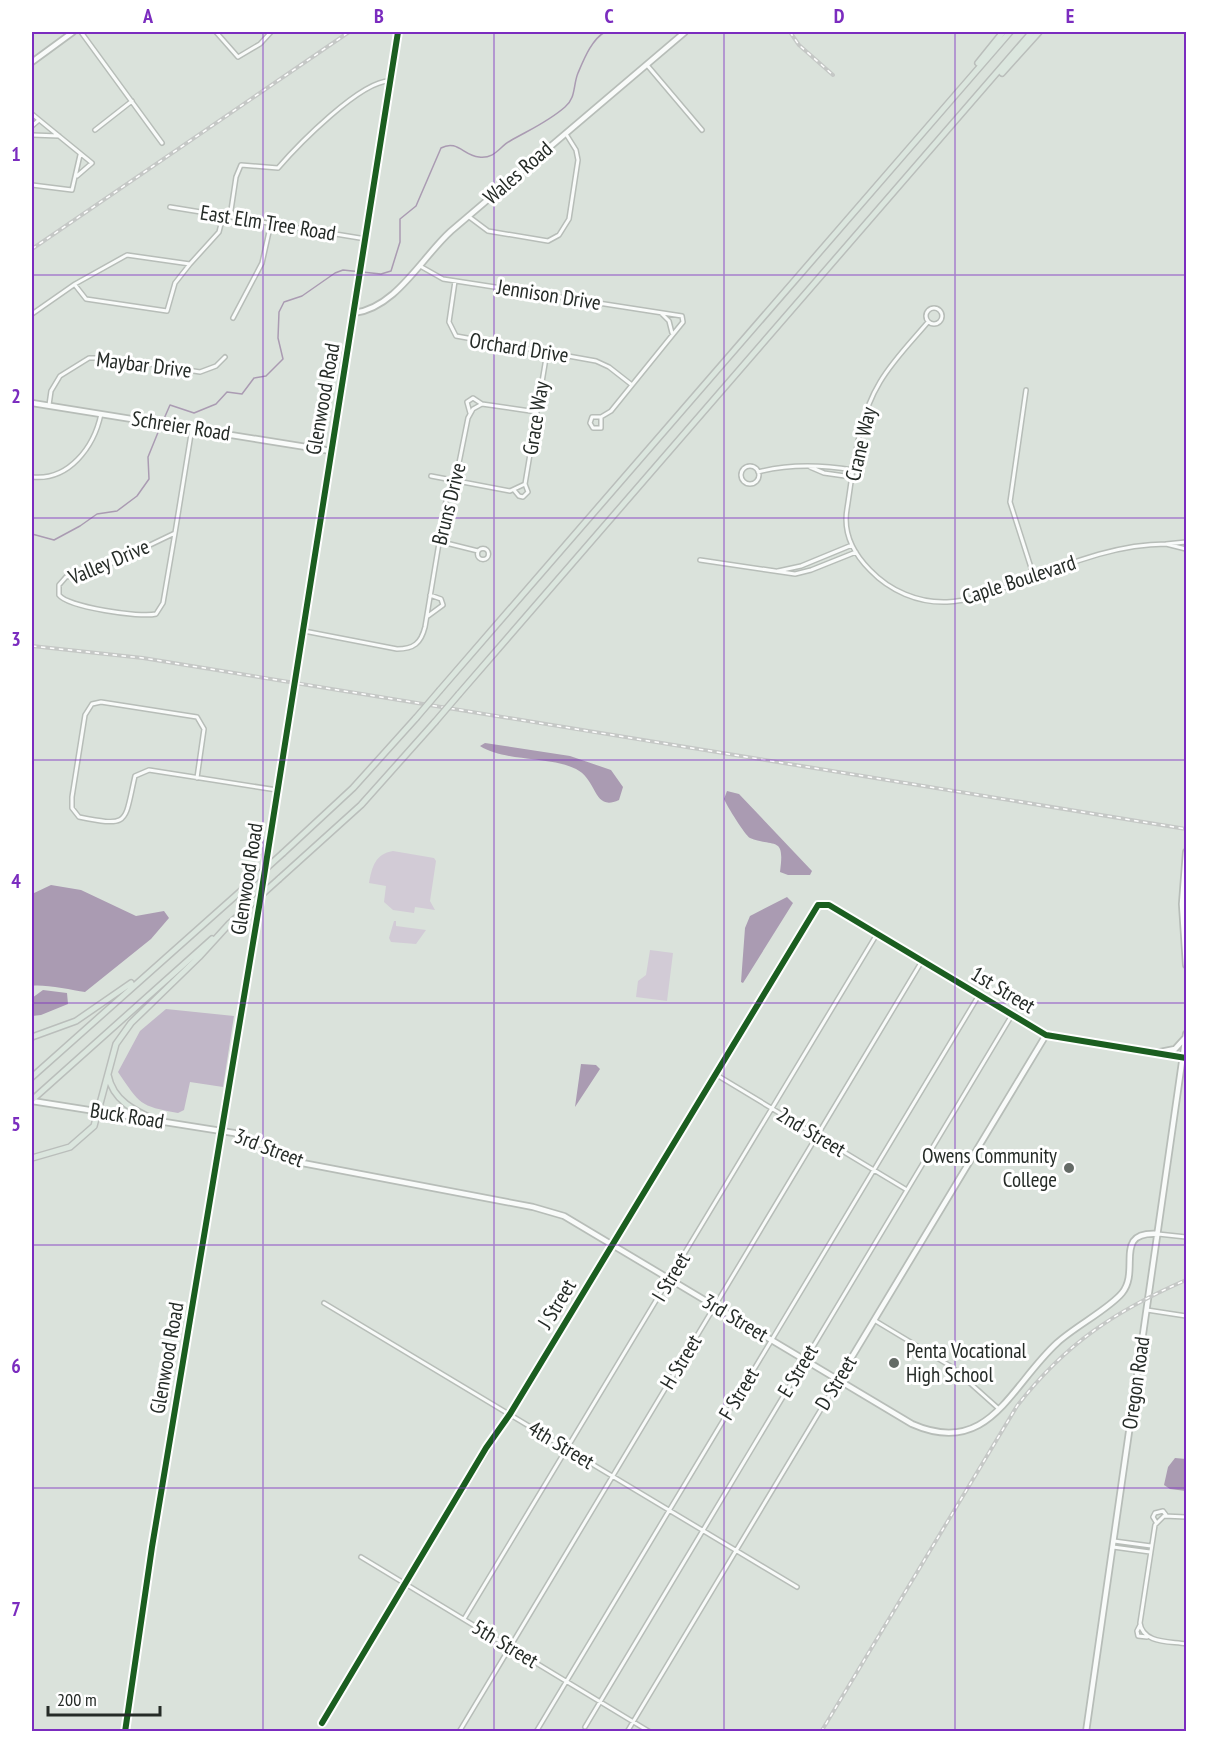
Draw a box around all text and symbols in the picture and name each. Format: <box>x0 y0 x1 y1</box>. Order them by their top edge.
text: A <box>142 3 154 29</box>
text: B <box>374 3 384 29</box>
text: C <box>604 3 614 29</box>
text: D <box>834 3 845 29</box>
text: E <box>1066 3 1074 29</box>
street label: Wales Road <box>478 135 558 210</box>
text: 1 <box>11 141 21 167</box>
street label: East Elm Tree Road <box>198 198 338 247</box>
street label: Jennison Drive <box>494 273 603 316</box>
street label: Orchard Drive <box>468 326 571 369</box>
street label: Glenwood Road <box>299 341 346 457</box>
street label: Maybar Drive <box>95 345 193 384</box>
street label: Grace Way <box>516 379 555 457</box>
text: 2 <box>11 383 21 409</box>
street label: Schreier Road <box>130 404 232 447</box>
street label: Crane Way <box>839 404 882 484</box>
street label: Bruns Drive <box>425 460 472 548</box>
street label: Valley Drive <box>63 532 153 591</box>
street label: Caple Boulevard <box>959 549 1079 611</box>
text: 3 <box>11 626 21 652</box>
street label: Glenwood Road <box>224 821 269 937</box>
text: 4 <box>11 868 21 894</box>
street label: 1st Street <box>966 960 1041 1019</box>
street label: Buck Road <box>88 1096 166 1135</box>
street label: 2nd Street <box>772 1101 851 1163</box>
text: 5 <box>11 1111 21 1137</box>
street label: 3rd Street <box>231 1122 308 1173</box>
place label: Owens Community College <box>922 1142 1057 1193</box>
marker: Owens Community College <box>1062 1161 1076 1175</box>
street label: I Street <box>645 1247 696 1306</box>
street label: J Street <box>531 1274 582 1334</box>
street label: 3rd Street <box>697 1287 773 1348</box>
street label: Glenwood Road <box>143 1300 190 1416</box>
street label: H Street <box>654 1329 707 1394</box>
street label: Oregon Road <box>1116 1335 1155 1431</box>
place label: Penta Vocational High School <box>906 1337 1027 1388</box>
street label: E Street <box>771 1339 824 1402</box>
street label: D Street <box>809 1350 862 1415</box>
text: 6 <box>11 1353 21 1379</box>
marker: Penta Vocational High School <box>887 1356 901 1370</box>
street label: F Street <box>712 1362 765 1425</box>
street label: 4th Street <box>523 1414 599 1475</box>
text: 7 <box>11 1596 21 1622</box>
street label: 5th Street <box>467 1613 543 1674</box>
scale bar <box>48 1679 160 1717</box>
text: 200 m <box>57 1688 97 1711</box>

